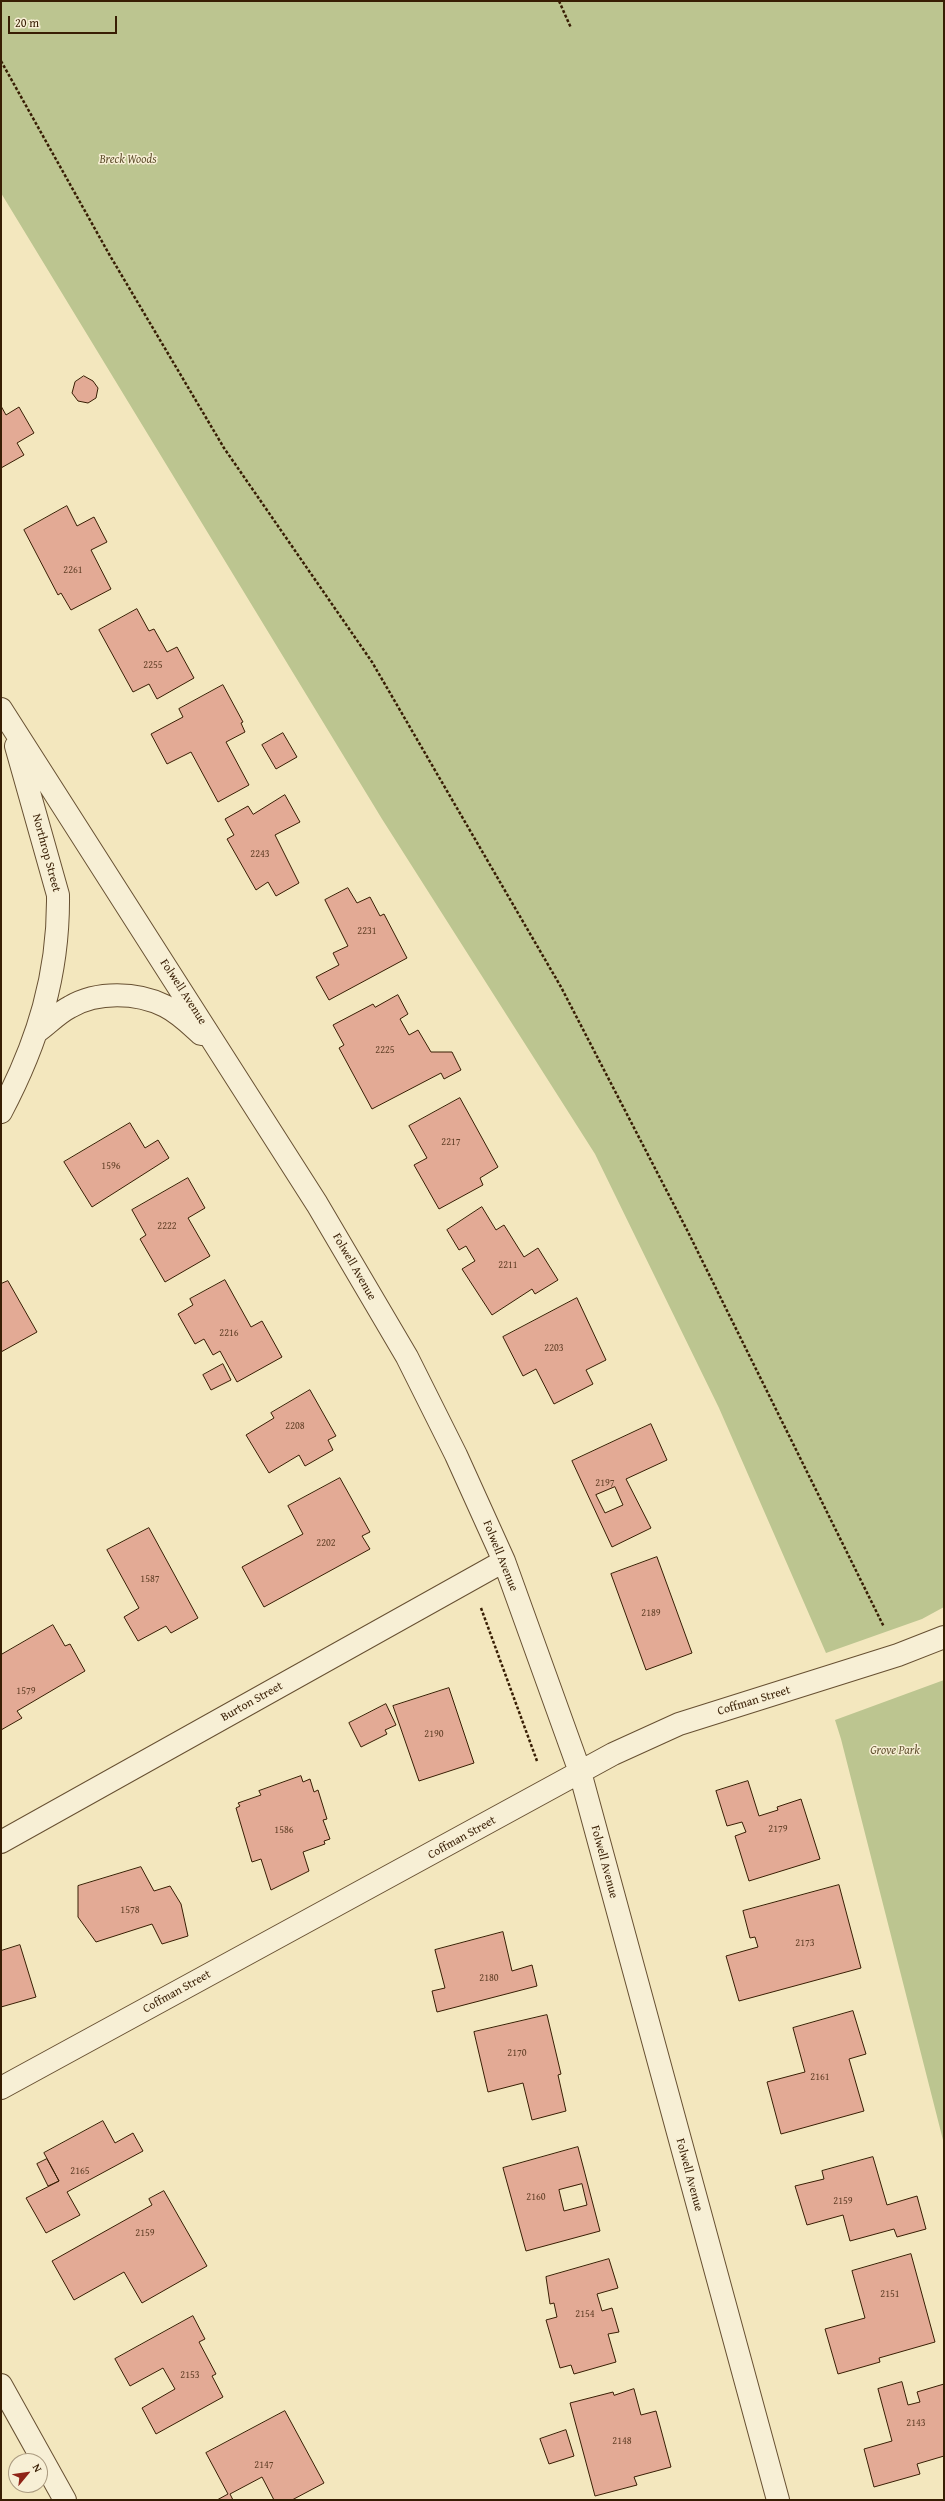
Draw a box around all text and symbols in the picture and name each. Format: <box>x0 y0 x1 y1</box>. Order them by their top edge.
scale bar <box>10 8 119 34</box>
text: 20 m <box>15 14 39 31</box>
park label: Breck Woods <box>100 153 156 167</box>
house number: 2261 <box>63 564 83 576</box>
house number: 2255 <box>143 659 163 671</box>
street label: Northrop Street <box>29 812 63 894</box>
house number: 2243 <box>250 848 270 860</box>
house number: 2231 <box>357 925 377 937</box>
street label: Folwell Avenue <box>157 957 209 1027</box>
house number: 2225 <box>375 1044 395 1056</box>
house number: 2217 <box>441 1136 461 1148</box>
house number: 1596 <box>101 1160 121 1172</box>
house number: 2222 <box>157 1220 177 1232</box>
street label: Folwell Avenue <box>329 1231 379 1303</box>
house number: 2211 <box>498 1259 518 1271</box>
house number: 2216 <box>219 1327 239 1339</box>
house number: 2203 <box>544 1342 564 1354</box>
house number: 2208 <box>285 1420 305 1432</box>
house number: 2197 <box>595 1477 615 1489</box>
street label: Folwell Avenue <box>479 1519 521 1593</box>
house number: 2202 <box>316 1537 336 1549</box>
house number: 1587 <box>140 1573 160 1585</box>
house number: 2189 <box>641 1607 661 1619</box>
street label: Burton Street <box>219 1679 285 1725</box>
street label: Coffman Street <box>716 1683 792 1719</box>
house number: 1579 <box>16 1685 36 1697</box>
house number: 2190 <box>424 1728 444 1740</box>
park label: Grove Park <box>870 1744 920 1758</box>
street label: Coffman Street <box>425 1813 499 1863</box>
house number: 2179 <box>768 1823 788 1835</box>
house number: 1586 <box>274 1824 294 1836</box>
street label: Folwell Avenue <box>587 1824 621 1900</box>
house number: 1578 <box>120 1904 140 1916</box>
house number: 2173 <box>795 1937 815 1949</box>
street label: Coffman Street <box>140 1967 214 2017</box>
house number: 2180 <box>479 1972 499 1984</box>
house number: 2170 <box>507 2047 527 2059</box>
house number: 2161 <box>810 2071 830 2083</box>
street label: Folwell Avenue <box>672 2137 706 2213</box>
house number: 2165 <box>70 2165 90 2177</box>
house number: 2160 <box>526 2191 546 2203</box>
house number: 2159 <box>833 2195 853 2207</box>
house number: 2159 <box>135 2227 155 2239</box>
house number: 2151 <box>880 2288 900 2300</box>
house number: 2154 <box>575 2308 595 2320</box>
house number: 2153 <box>180 2369 200 2381</box>
house number: 2143 <box>906 2417 926 2429</box>
house number: 2148 <box>612 2435 632 2447</box>
north arrow <box>8 2453 48 2493</box>
house number: 2147 <box>254 2459 274 2471</box>
text: N <box>29 2461 46 2475</box>

